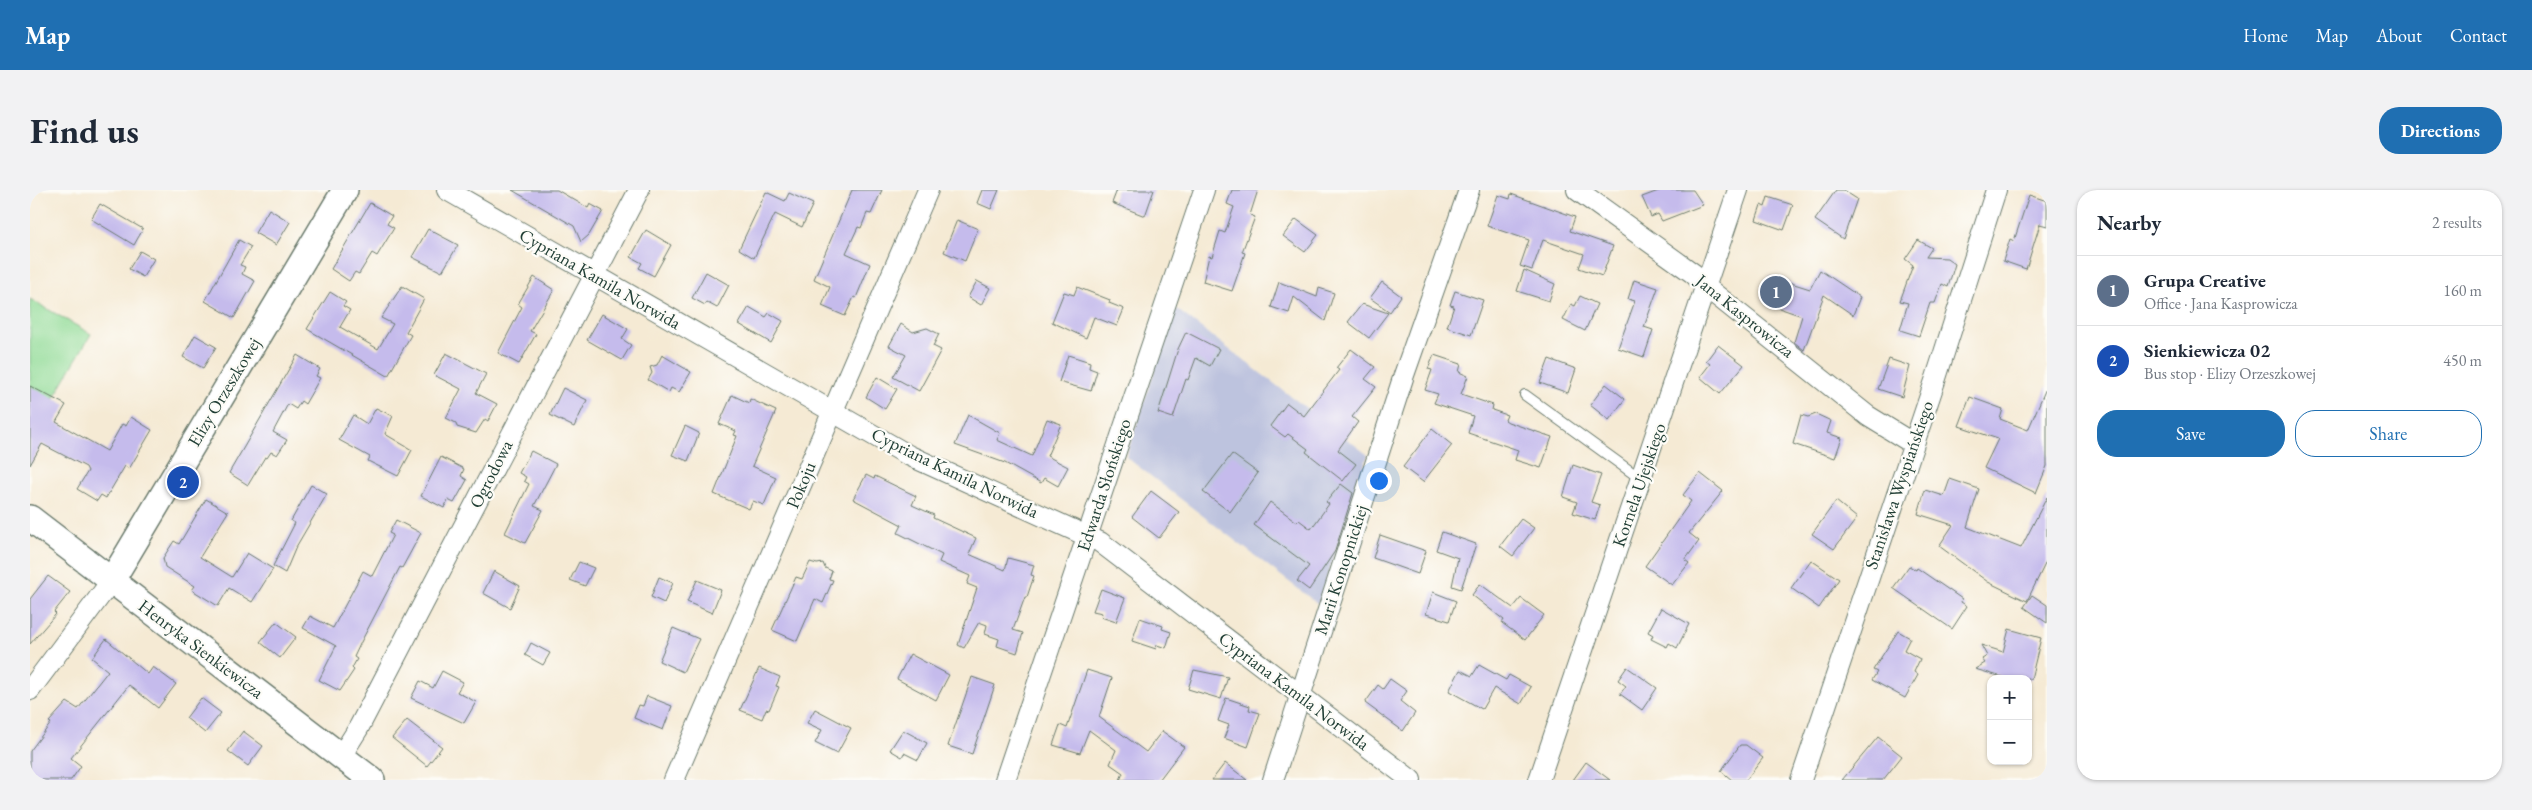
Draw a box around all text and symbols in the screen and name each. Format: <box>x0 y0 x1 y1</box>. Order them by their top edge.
text: Map <box>25 20 70 51</box>
text: Home <box>2243 24 2288 47</box>
text: Map <box>2316 24 2348 47</box>
text: About <box>2376 24 2422 47</box>
text: Contact <box>2450 24 2507 47</box>
button: Directions <box>2379 107 2502 154</box>
text: Find us <box>30 108 139 153</box>
text: Nearby <box>2097 209 2161 236</box>
text: 2 results <box>2432 212 2482 233</box>
street label: Cypriana Kamila Norwida <box>515 223 686 335</box>
street label: Jana Kasprowicza <box>1690 268 1800 363</box>
text: Grupa Creative <box>2144 268 2266 293</box>
pin: 1 <box>1760 273 1792 311</box>
text: 1 <box>2109 280 2117 301</box>
text: 160 m <box>2443 280 2482 301</box>
text: Office · Jana Kasprowicza <box>2144 293 2298 314</box>
street label: Elizy Orzeszkowej <box>182 333 265 451</box>
text: Sienkiewicza 02 <box>2144 338 2270 363</box>
text: 2 <box>2109 350 2117 371</box>
text: 450 m <box>2443 350 2482 371</box>
text: Bus stop · Elizy Orzeszkowej <box>2144 363 2316 384</box>
street label: Stanisława Wyspiańskiego <box>1859 397 1938 572</box>
button: Save <box>2097 410 2285 457</box>
button: Share <box>2295 410 2482 457</box>
street label: Edwarda Słońskiego <box>1071 415 1136 554</box>
street label: Kornela Ujejskiego <box>1607 420 1671 550</box>
street label: Cypriana Kamila Norwida <box>868 422 1043 523</box>
street label: Ogrodowa <box>464 435 518 512</box>
street label: Pokoju <box>780 457 821 512</box>
pin: 2 <box>167 463 199 501</box>
your location <box>1366 468 1392 494</box>
street label: Marii Konopnickiej <box>1309 502 1372 638</box>
street label: Henryka Sienkiewicza <box>134 594 269 704</box>
street label: Cypriana Kamila Norwida <box>1214 626 1375 755</box>
map controls <box>1987 675 2032 765</box>
button: + <box>1987 675 2032 720</box>
button: − <box>1987 720 2032 765</box>

